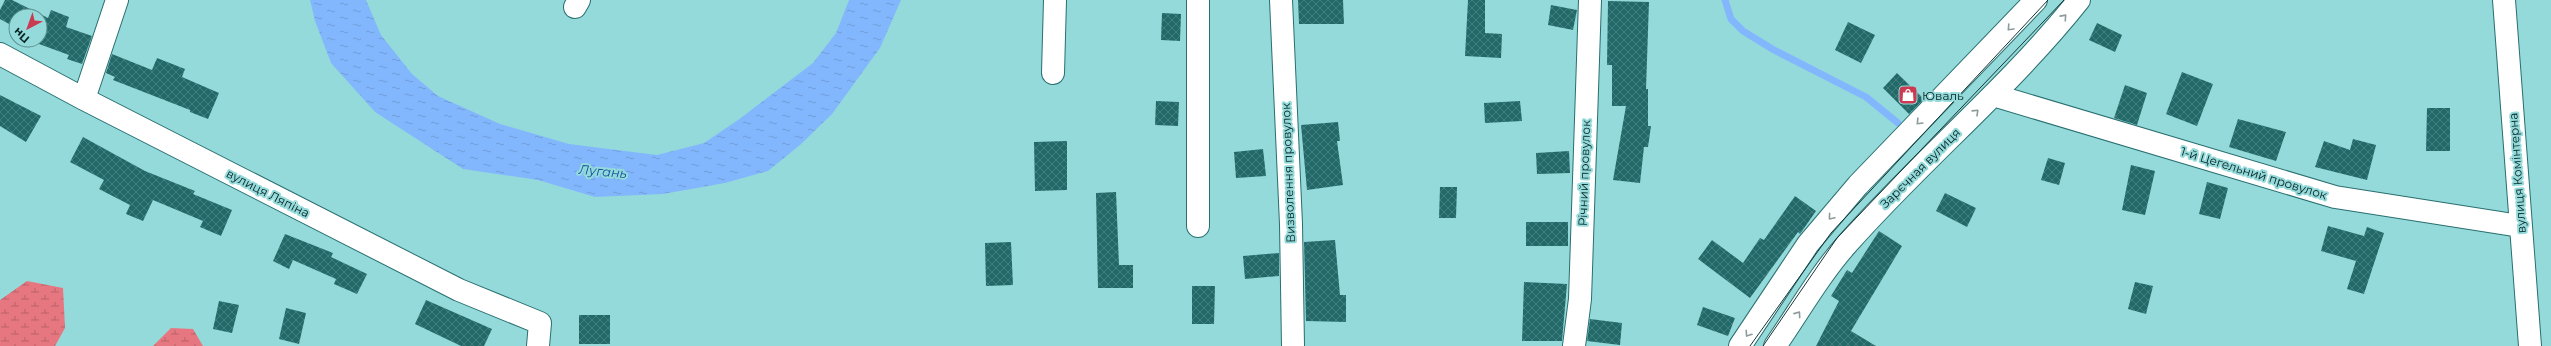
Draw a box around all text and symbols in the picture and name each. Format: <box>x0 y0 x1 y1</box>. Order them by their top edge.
north arrow <box>8 8 48 48</box>
one-way arrow <box>2059 14 2067 22</box>
one-way arrow <box>2007 24 2014 31</box>
text: Пн <box>11 25 32 46</box>
shop icon: Юваль <box>1897 84 1919 106</box>
place label: Юваль <box>1922 88 1964 103</box>
street label: Визволення провулок <box>1278 103 1298 243</box>
one-way arrow <box>1971 109 1979 117</box>
street label: вулиця Комінтерна <box>2505 112 2529 234</box>
one-way arrow <box>1916 117 1924 125</box>
street label: Річний провулок <box>1575 120 1593 226</box>
street label: Зарєчная вулиця <box>1877 125 1963 211</box>
street label: 1-й Цегельний провулок <box>2179 144 2329 202</box>
water label: Лугань <box>577 161 628 181</box>
street label: вулиця Ляпіна <box>224 166 312 220</box>
one-way arrow <box>1829 213 1836 220</box>
one-way arrow <box>1793 311 1801 318</box>
one-way arrow <box>1746 330 1753 337</box>

